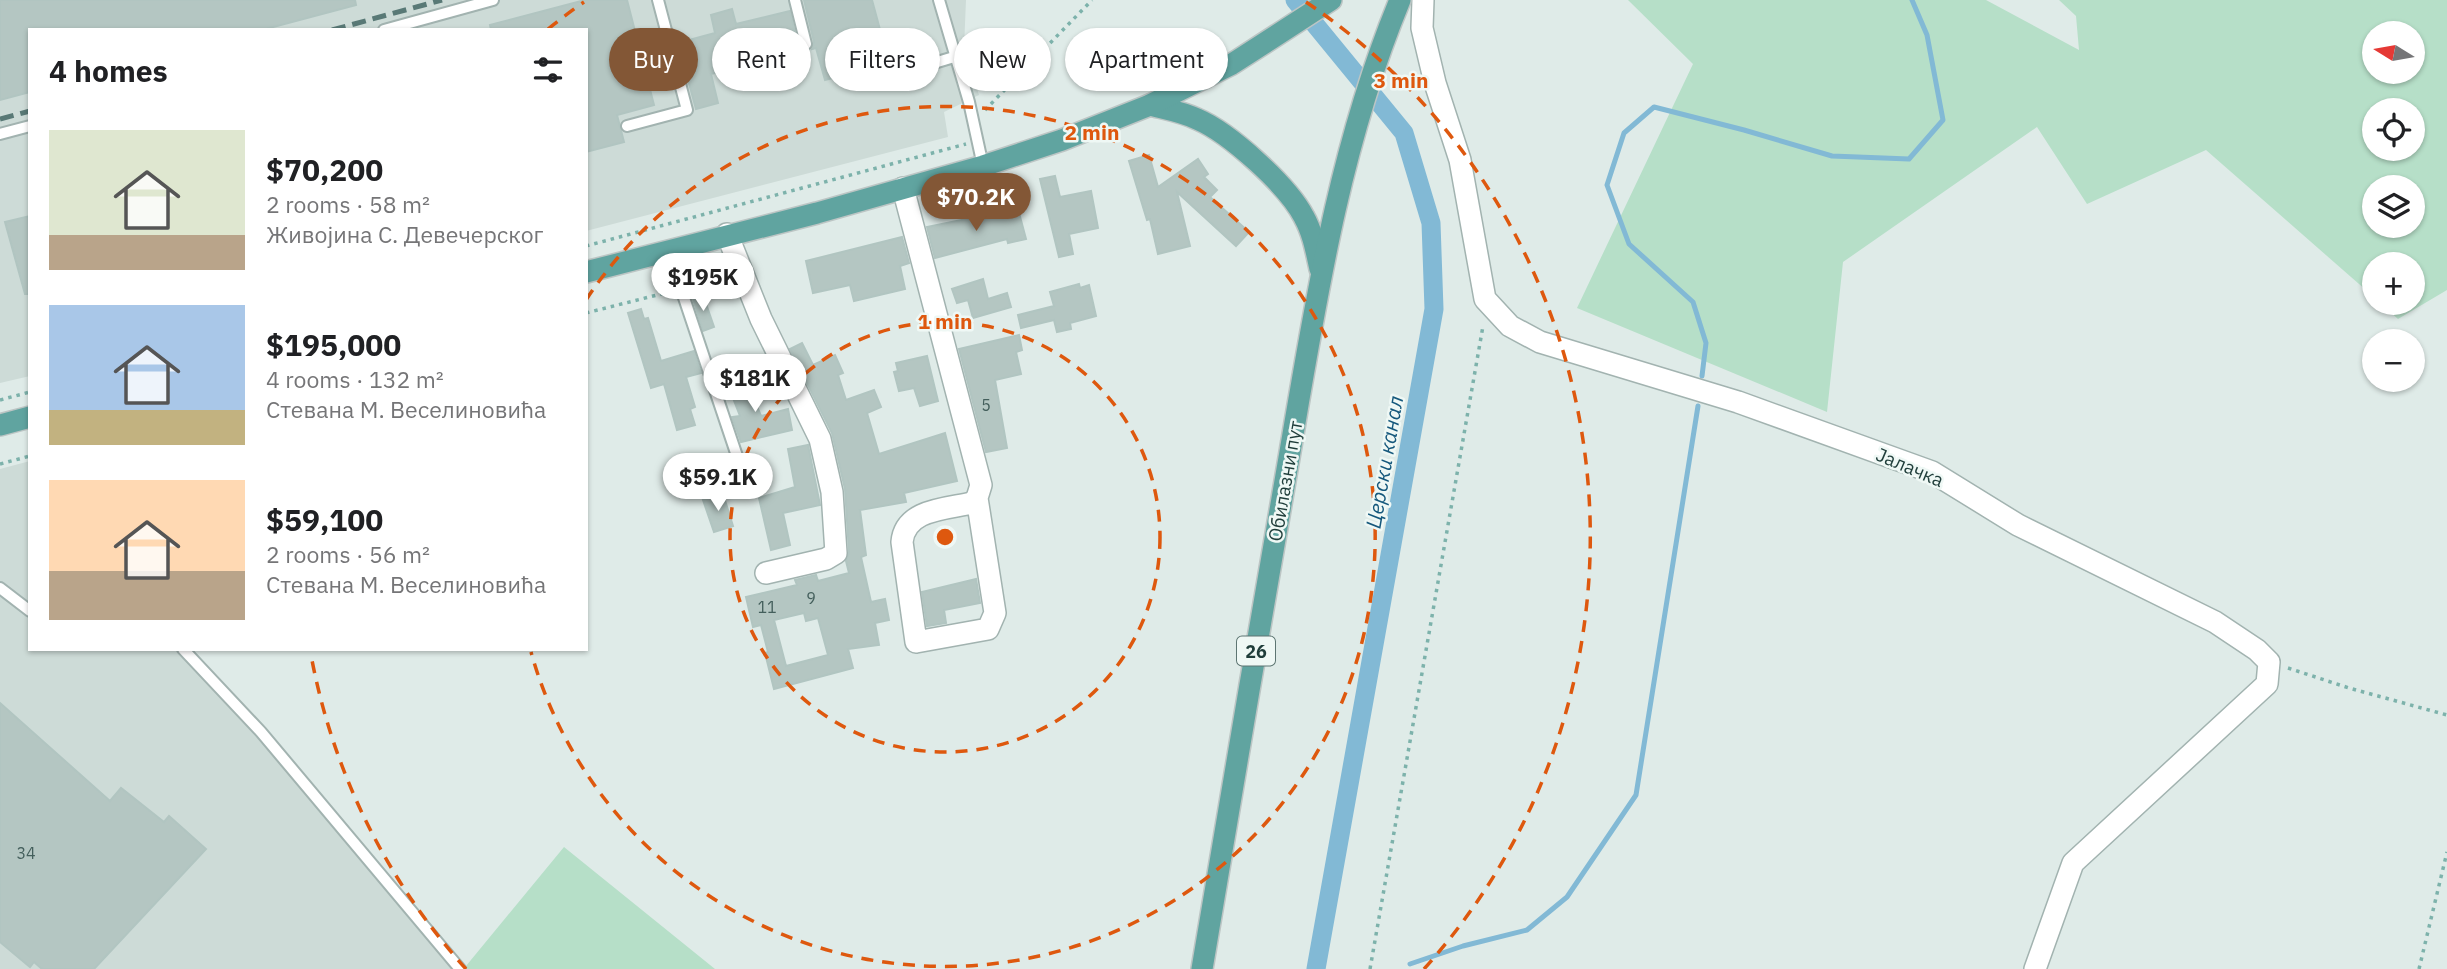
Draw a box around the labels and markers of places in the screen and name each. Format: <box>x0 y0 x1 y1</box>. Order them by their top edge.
pin: $70.2K <box>919 174 1033 233</box>
pin: $195K <box>654 254 752 313</box>
pin: $181K <box>706 354 804 414</box>
pin: $59.1K <box>661 454 775 513</box>
centre of rings <box>933 525 957 549</box>

